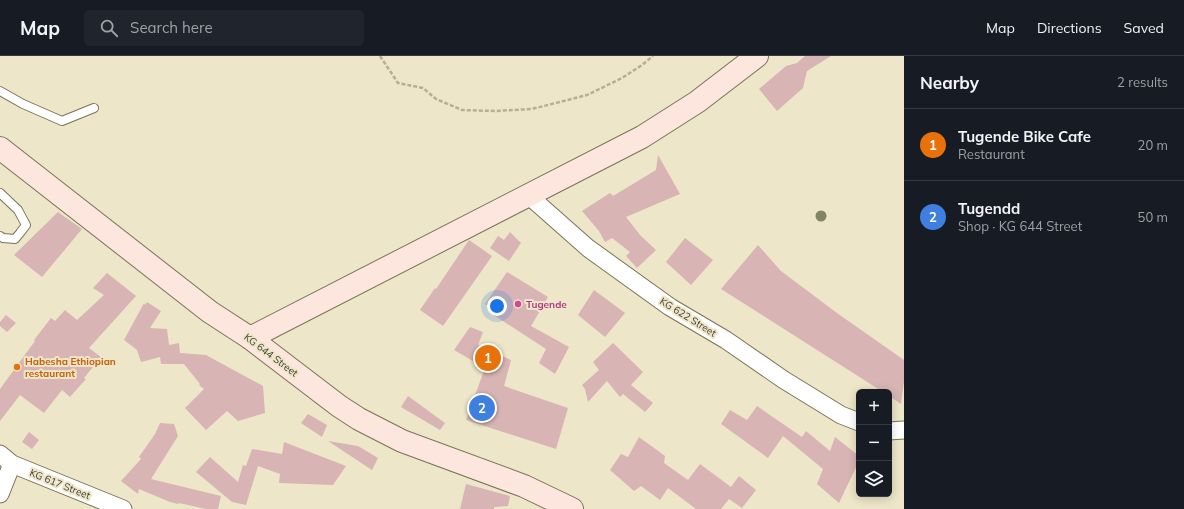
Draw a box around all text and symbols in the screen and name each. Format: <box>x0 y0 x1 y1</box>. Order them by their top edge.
search box <box>84 10 364 46</box>
text: Map <box>20 16 60 40</box>
icon: search <box>98 17 120 39</box>
text: Search here <box>130 18 213 37</box>
text: Map <box>986 19 1015 37</box>
text: Directions <box>1037 19 1102 37</box>
text: Saved <box>1124 19 1164 37</box>
text: Nearby <box>920 72 979 93</box>
text: 2 results <box>1117 74 1168 90</box>
text: Tugende Bike Cafe <box>958 127 1091 146</box>
text: 1 <box>929 137 937 153</box>
text: 20 m <box>1138 137 1168 153</box>
text: Restaurant <box>958 146 1025 162</box>
text: Tugendd <box>958 199 1020 218</box>
text: 2 <box>929 209 937 225</box>
text: 50 m <box>1138 209 1168 225</box>
text: Shop · KG 644 Street <box>958 218 1082 234</box>
street label: KG 622 Street <box>657 294 719 340</box>
your location <box>487 296 507 316</box>
place label: Tugende <box>526 298 567 311</box>
marker: Tugende <box>513 299 523 309</box>
street label: KG 644 Street <box>241 330 301 380</box>
pin: 1 <box>475 343 501 373</box>
place label: Habesha Ethiopian restaurant <box>25 355 116 380</box>
marker: Habesha Ethiopian restaurant <box>12 362 22 372</box>
map controls <box>856 389 892 497</box>
button: + <box>856 389 892 425</box>
pin: 2 <box>469 393 495 423</box>
button: − <box>856 425 892 461</box>
button: layers <box>856 461 892 497</box>
street label: KG 617 Street <box>28 466 93 502</box>

